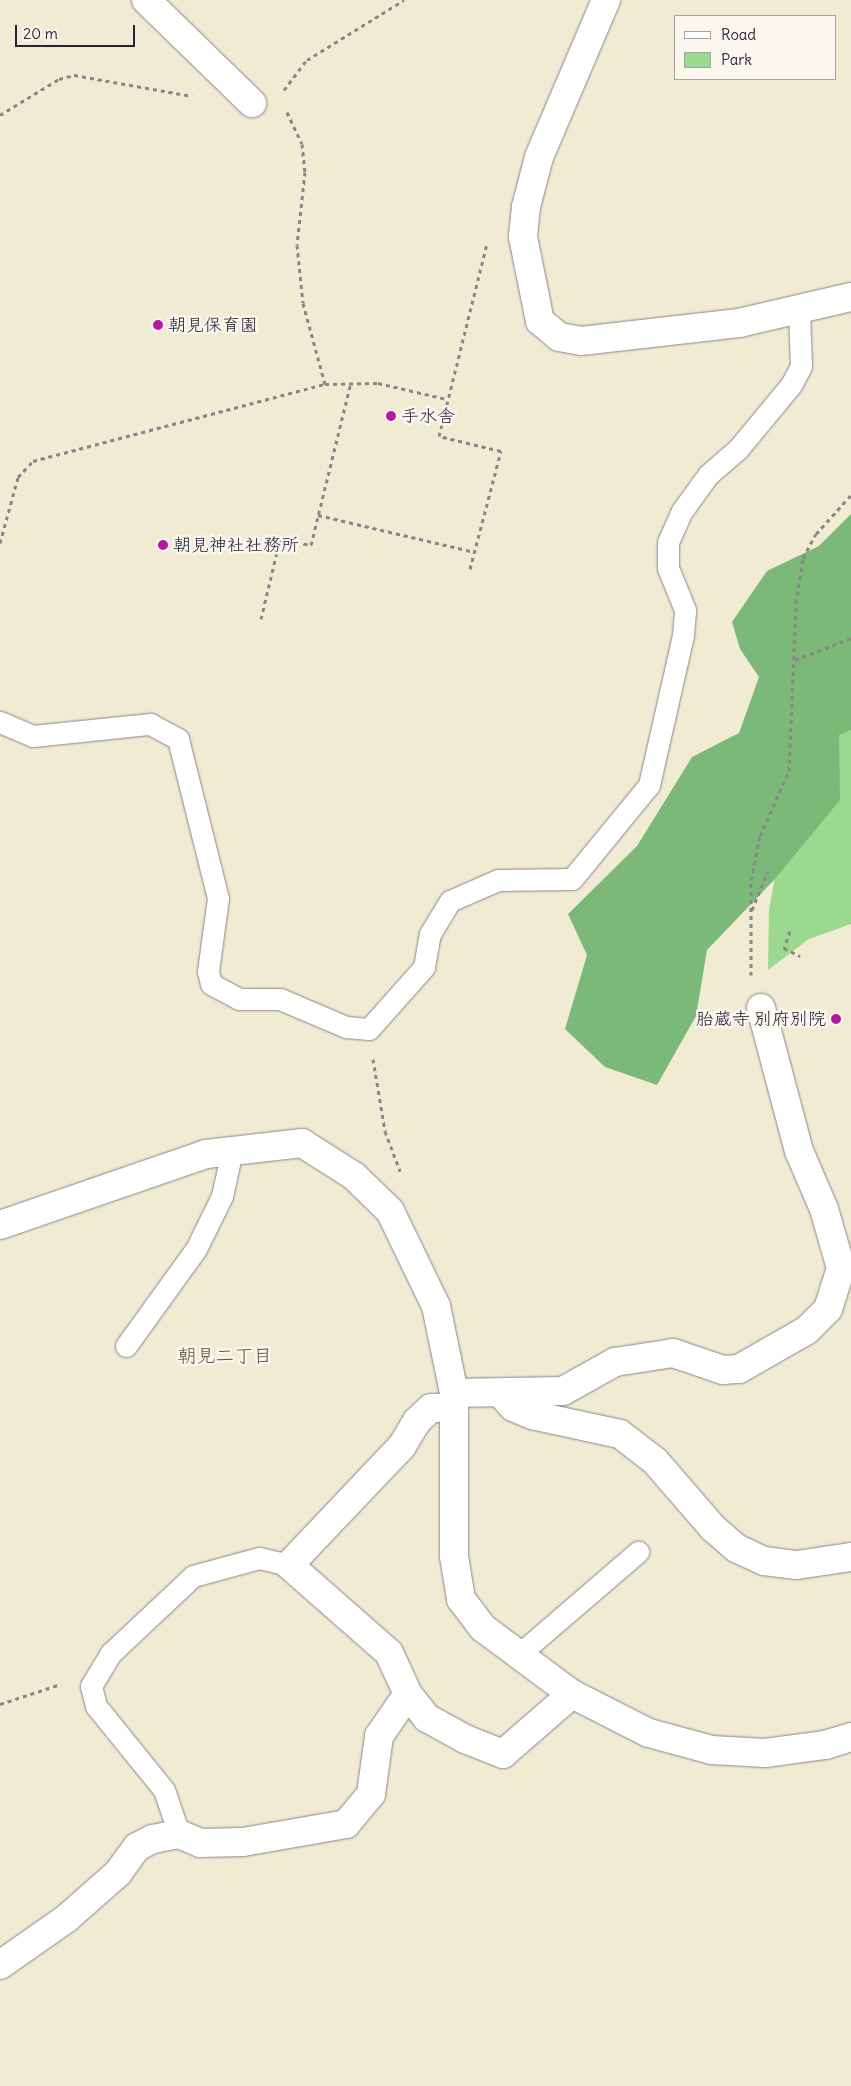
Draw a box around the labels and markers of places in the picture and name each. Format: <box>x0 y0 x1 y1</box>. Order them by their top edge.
place label: 朝見保育園 <box>168 314 258 336</box>
marker: 朝見保育園 <box>152 319 164 331</box>
place label: 手水舎 <box>401 405 455 427</box>
marker: 手水舎 <box>385 410 397 422</box>
place label: 朝見神社社務所 <box>173 534 299 556</box>
marker: 朝見神社社務所 <box>157 539 169 551</box>
place label: 胎蔵寺 別府別院 <box>696 1008 826 1030</box>
marker: 胎蔵寺 別府別院 <box>830 1013 842 1025</box>

